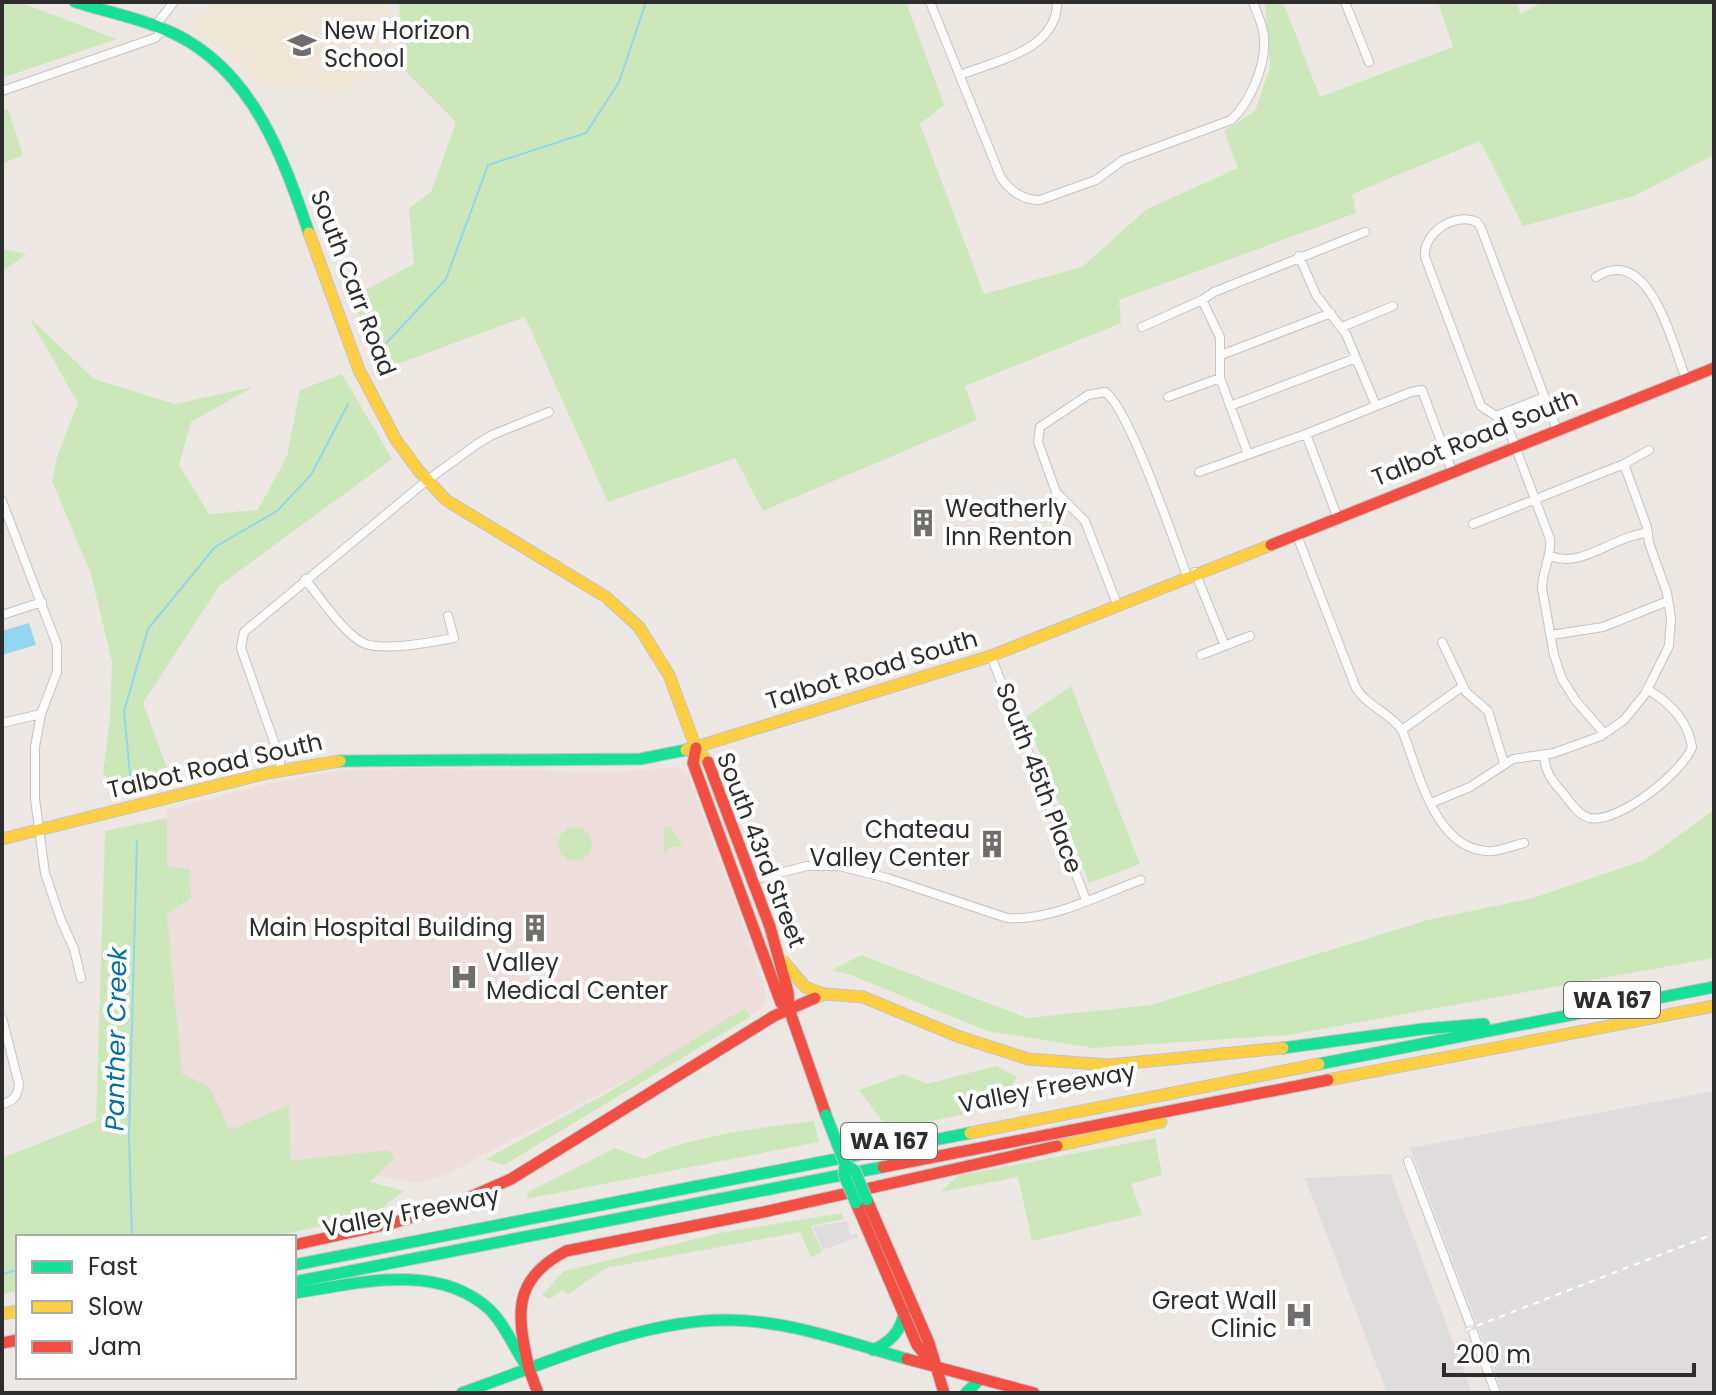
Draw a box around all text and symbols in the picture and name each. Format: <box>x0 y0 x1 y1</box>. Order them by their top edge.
place label: New Horizon School <box>324 14 470 75</box>
school or university icon: New Horizon School <box>287 30 317 60</box>
street label: South Carr Road <box>303 185 404 381</box>
street label: Talbot Road South <box>1367 381 1583 494</box>
place label: Weatherly Inn Renton <box>945 492 1072 553</box>
building icon: Weatherly Inn Renton <box>908 508 938 538</box>
street label: Talbot Road South <box>762 622 982 717</box>
street label: South 45th Place <box>988 678 1091 878</box>
street label: Talbot Road South <box>104 725 326 806</box>
street label: South 43rd Street <box>709 748 814 952</box>
place label: Chateau Valley Center <box>810 813 970 874</box>
building icon: Chateau Valley Center <box>977 829 1007 859</box>
place label: Main Hospital Building <box>249 911 513 944</box>
building icon: Main Hospital Building <box>520 913 550 943</box>
water label: Panther Creek <box>96 945 136 1131</box>
place label: Valley Medical Center <box>486 946 668 1007</box>
hospital icon: Valley Medical Center <box>449 962 479 992</box>
road number: WA 167 <box>1564 982 1660 1018</box>
street label: Valley Freeway <box>956 1054 1139 1121</box>
road number: WA 167 <box>841 1123 937 1159</box>
street label: Valley Freeway <box>320 1178 503 1245</box>
legend <box>16 1235 296 1379</box>
text: Fast <box>88 1250 138 1283</box>
place label: Great Wall Clinic <box>1152 1284 1277 1345</box>
text: Slow <box>88 1290 143 1323</box>
hospital icon: Great Wall Clinic <box>1284 1300 1314 1330</box>
scale bar <box>1444 1327 1694 1377</box>
text: Jam <box>88 1330 142 1363</box>
text: 200 m <box>1456 1338 1531 1371</box>

